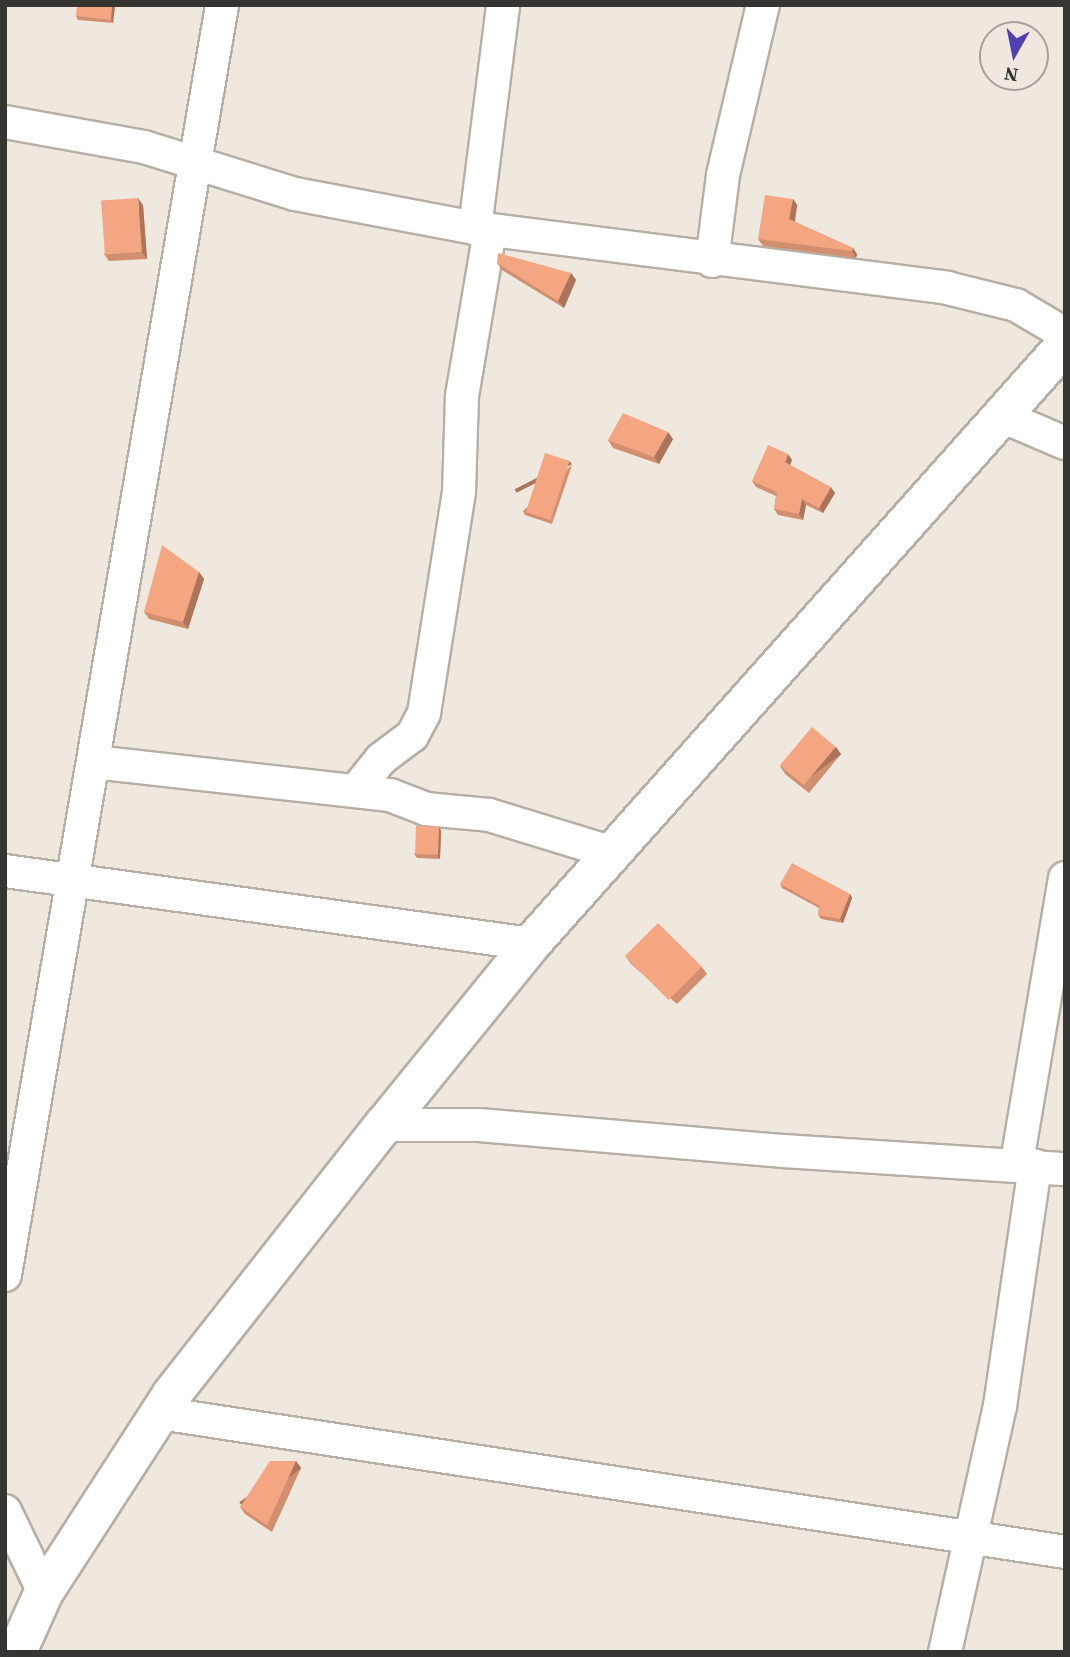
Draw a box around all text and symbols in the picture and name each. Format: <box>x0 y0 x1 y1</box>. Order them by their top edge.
north arrow <box>979 21 1049 91</box>
text: N <box>1002 61 1020 89</box>

